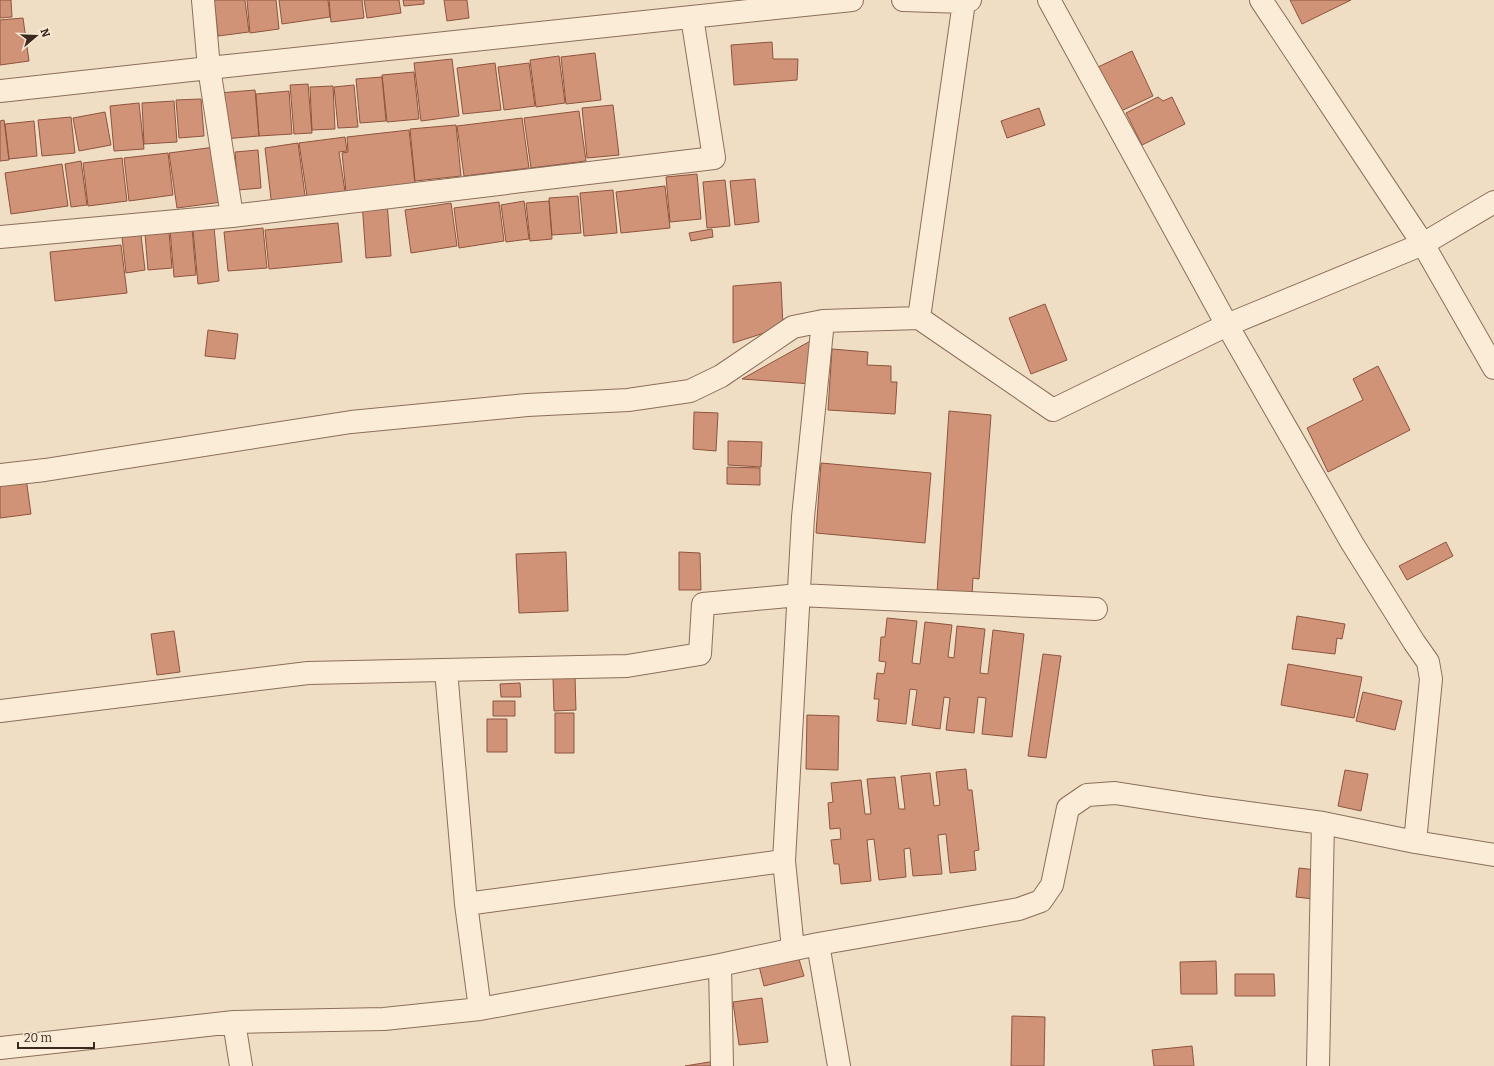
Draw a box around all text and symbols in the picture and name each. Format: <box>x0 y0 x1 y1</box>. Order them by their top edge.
north arrow <box>16 16 56 56</box>
text: N <box>37 27 53 40</box>
scale bar <box>18 1024 94 1050</box>
text: 20 m <box>24 1031 53 1045</box>

